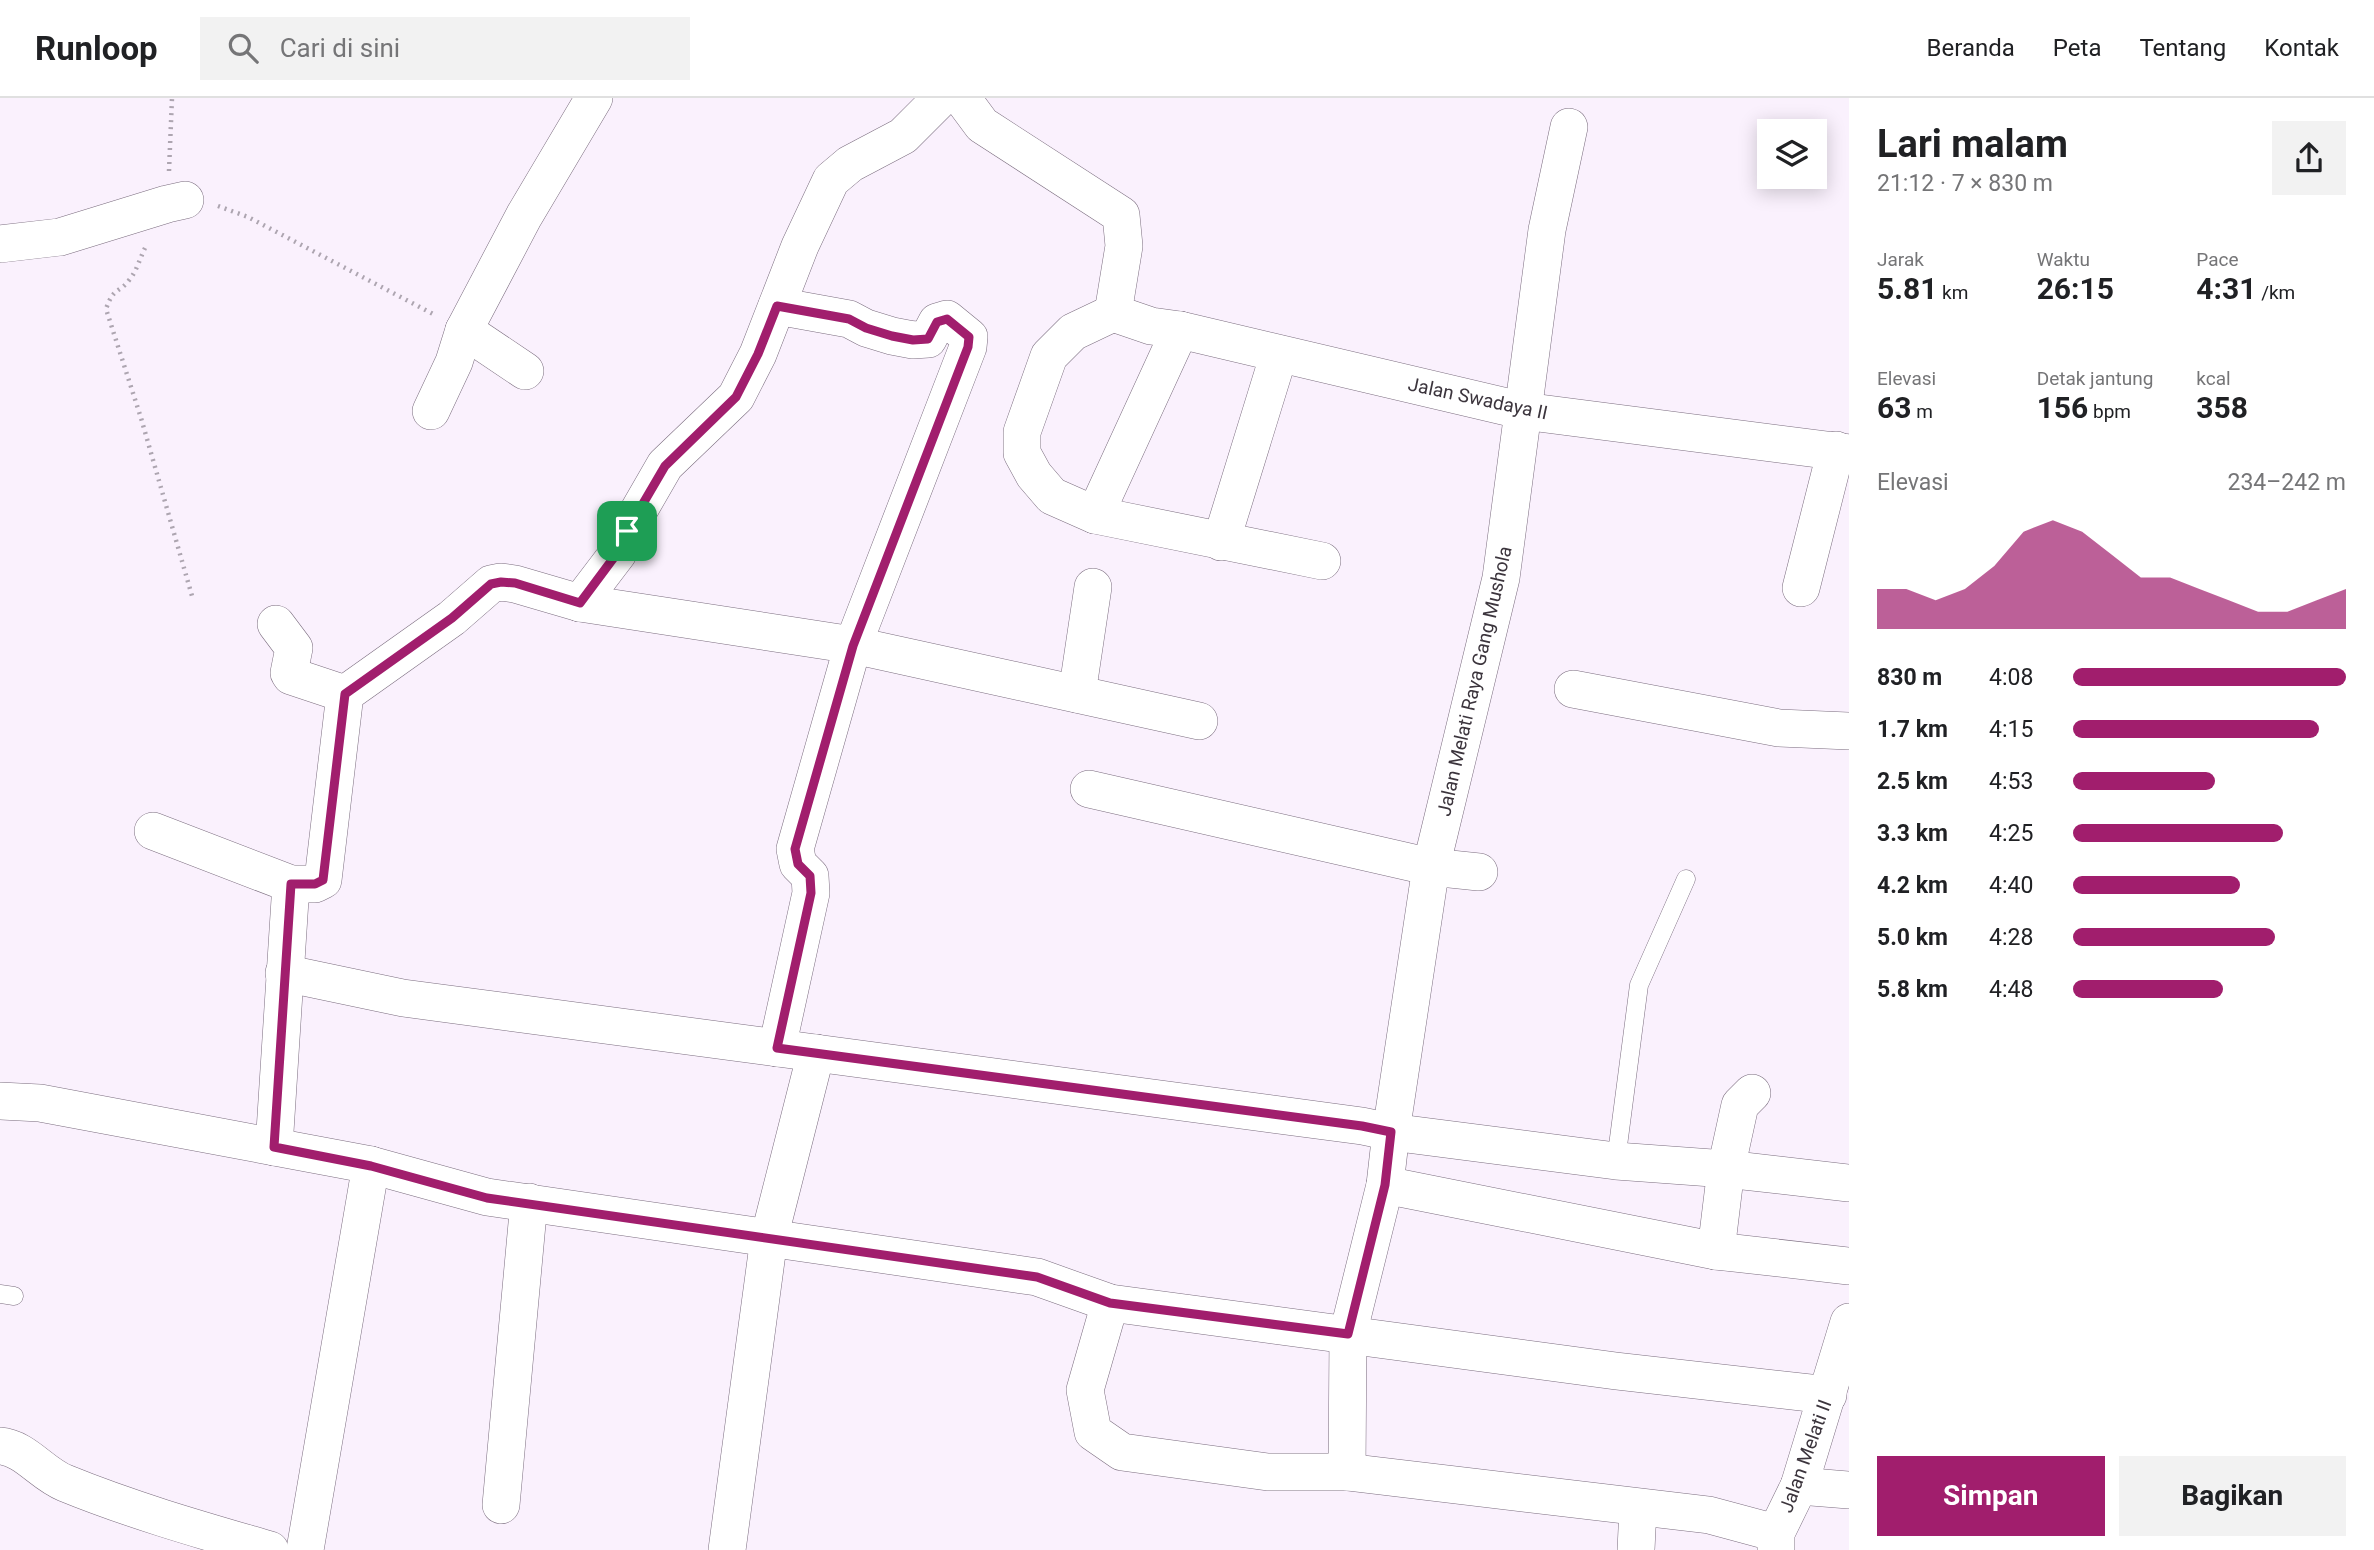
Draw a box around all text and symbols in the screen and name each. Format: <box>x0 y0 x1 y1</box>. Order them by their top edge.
search box <box>200 17 690 80</box>
text: Runloop <box>35 29 158 68</box>
icon: search <box>224 29 262 67</box>
text: Cari di sini <box>280 33 400 63</box>
text: Beranda <box>1927 34 2015 62</box>
text: Peta <box>2053 34 2101 62</box>
text: Tentang <box>2139 34 2226 62</box>
text: Kontak <box>2264 34 2339 62</box>
map controls <box>1757 119 1827 189</box>
button: layers <box>1757 119 1827 189</box>
button: share <box>2272 121 2346 195</box>
text: Lari malam <box>1877 122 2068 166</box>
text: 21:12 · 7 × 830 m <box>1877 170 2053 197</box>
text: Jarak <box>1877 248 1924 271</box>
text: Waktu <box>2037 248 2090 271</box>
text: Pace <box>2196 248 2239 271</box>
text: 5.81 <box>1877 271 1937 306</box>
text: 26:15 <box>2037 271 2114 306</box>
text: 4:31 <box>2196 271 2256 306</box>
text: km <box>1937 281 1968 304</box>
text: /km <box>2256 281 2295 304</box>
text: Elevasi <box>1877 367 1936 390</box>
text: Detak jantung <box>2037 367 2153 390</box>
text: kcal <box>2196 367 2231 390</box>
street label: Jalan Swadaya II <box>1406 372 1550 425</box>
text: 63 <box>1877 390 1911 425</box>
text: 156 <box>2037 390 2088 425</box>
text: 358 <box>2196 390 2248 425</box>
text: m <box>1911 400 1933 423</box>
text: bpm <box>2088 400 2131 423</box>
text: Elevasi <box>1877 469 1949 496</box>
text: 234–242 m <box>2227 469 2346 496</box>
pin <box>597 501 657 561</box>
icon: arrive <box>608 512 646 550</box>
street label: Jalan Melati Raya Gang Mushola <box>1432 544 1517 818</box>
text: 830 m <box>1877 664 1942 691</box>
text: 4:08 <box>1989 664 2033 691</box>
text: 1.7 km <box>1877 716 1948 743</box>
text: 4:15 <box>1989 716 2033 743</box>
text: 2.5 km <box>1877 768 1948 795</box>
text: 4:53 <box>1989 768 2033 795</box>
text: 3.3 km <box>1877 820 1948 847</box>
text: 4:25 <box>1989 820 2033 847</box>
text: 4.2 km <box>1877 872 1948 899</box>
text: 4:40 <box>1989 872 2033 899</box>
text: 5.0 km <box>1877 924 1948 951</box>
text: 4:28 <box>1989 924 2033 951</box>
text: 5.8 km <box>1877 976 1948 1003</box>
text: 4:48 <box>1989 976 2033 1003</box>
street label: Jalan Melati II <box>1774 1397 1837 1516</box>
button: Simpan <box>1877 1456 2105 1536</box>
button: Bagikan <box>2119 1456 2346 1536</box>

